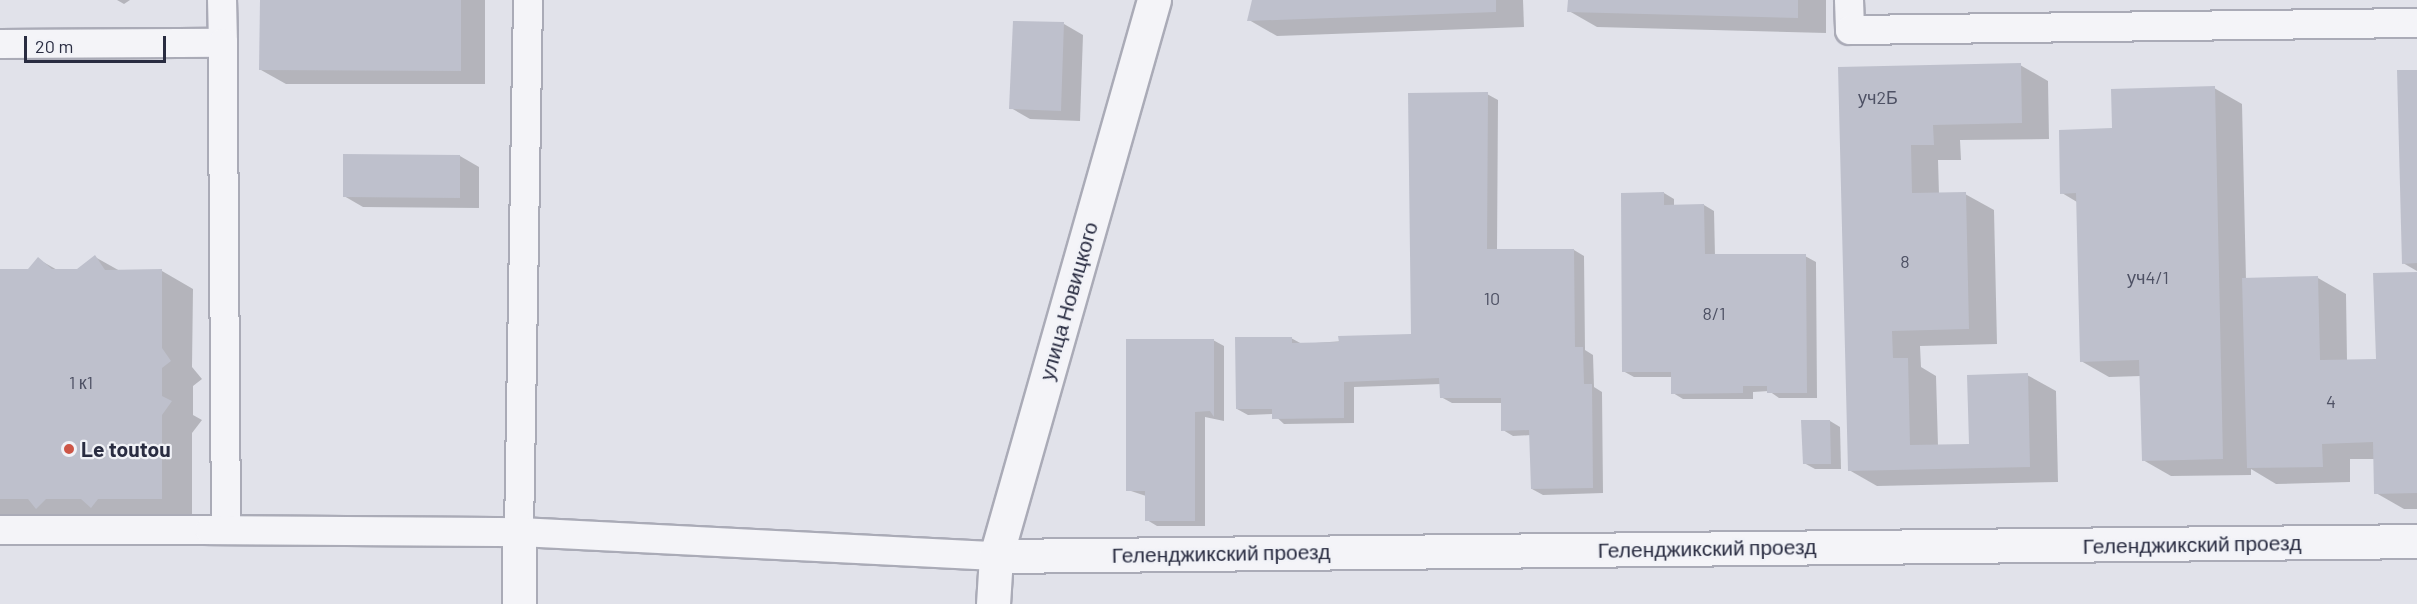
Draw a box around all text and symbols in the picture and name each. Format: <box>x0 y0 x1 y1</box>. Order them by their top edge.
scale bar <box>27 24 170 62</box>
text: 20 m <box>35 35 73 57</box>
house number: уч2Б <box>1858 86 1898 108</box>
street label: улица Новицкого <box>1033 219 1103 383</box>
house number: 8 <box>1900 250 1910 272</box>
house number: уч4/1 <box>2127 266 2169 288</box>
house number: 10 <box>1484 287 1500 309</box>
house number: 8/1 <box>1703 302 1725 324</box>
house number: 1 к1 <box>69 371 93 393</box>
house number: 4 <box>2326 390 2336 412</box>
place label: Le toutou <box>81 436 171 462</box>
marker: Le toutou <box>62 442 76 456</box>
street label: Геленджикский проезд <box>2082 529 2302 559</box>
street label: Геленджикский проезд <box>1597 533 1817 563</box>
street label: Геленджикский проезд <box>1111 538 1331 568</box>

